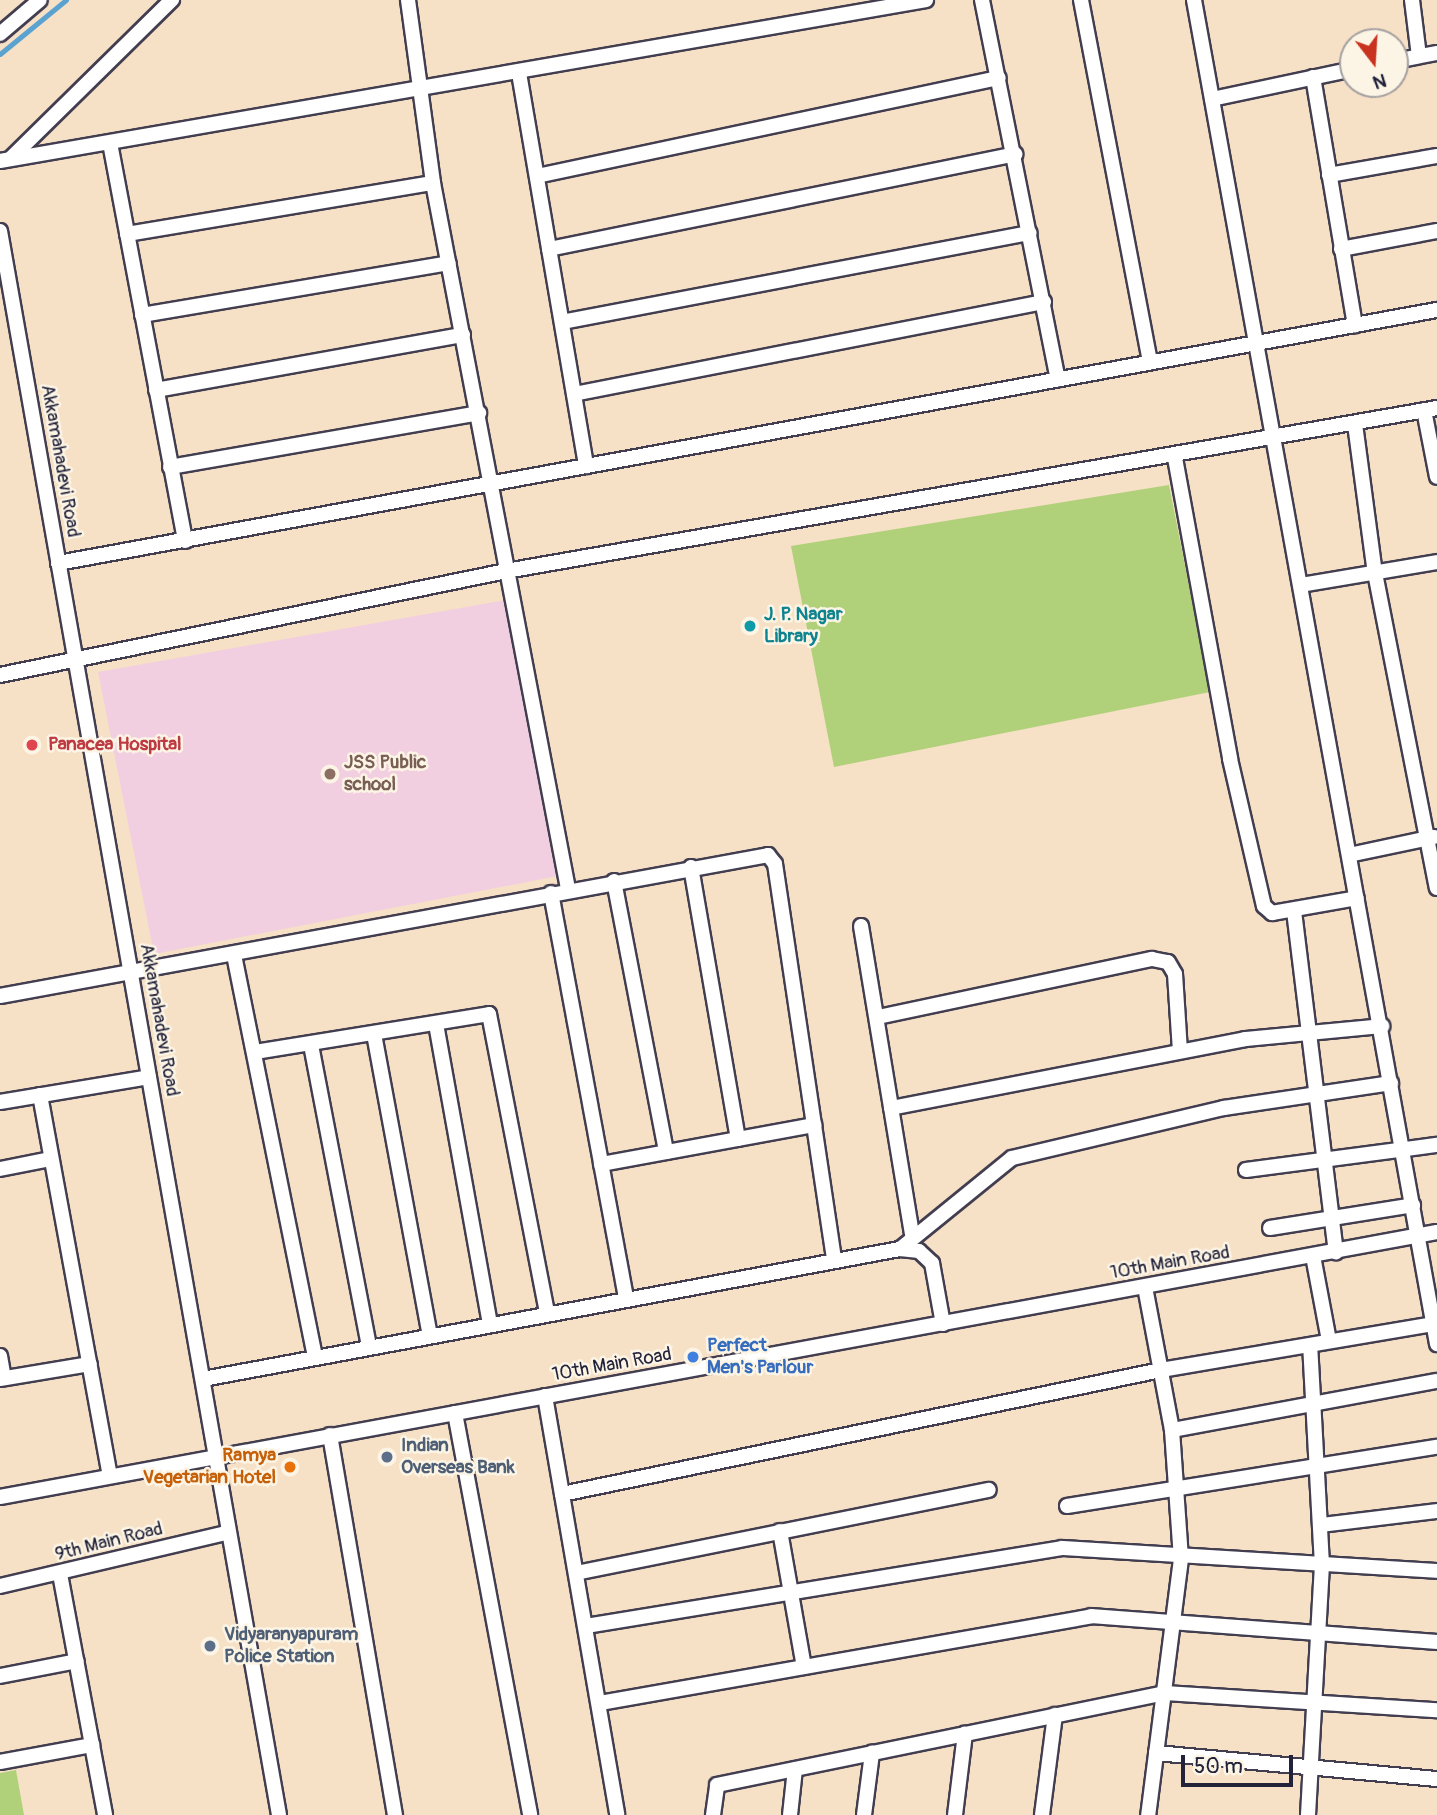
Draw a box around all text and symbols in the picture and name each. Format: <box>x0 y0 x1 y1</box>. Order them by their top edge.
north arrow <box>1339 28 1409 98</box>
text: N <box>1370 68 1389 95</box>
street label: Akkamahadevi Road <box>35 383 85 539</box>
place label: J. P. Nagar Library <box>764 604 842 648</box>
marker: J. P. Nagar Library <box>742 618 758 634</box>
place label: Panacea Hospital <box>48 734 182 756</box>
marker: Panacea Hospital <box>22 735 42 755</box>
place label: JSS Public school <box>344 752 426 796</box>
marker: JSS Public school <box>322 766 338 782</box>
street label: Akkamahadevi Road <box>134 942 184 1098</box>
street label: 10th Main Road <box>1108 1241 1232 1285</box>
place label: Perfect Men's Parlour <box>707 1335 813 1379</box>
street label: 10th Main Road <box>550 1343 674 1387</box>
marker: Perfect Men's Parlour <box>685 1349 701 1365</box>
place label: Indian Overseas Bank <box>401 1435 515 1479</box>
place label: Ramya Vegetarian Hotel <box>143 1445 276 1489</box>
marker: Indian Overseas Bank <box>379 1449 395 1465</box>
marker: Ramya Vegetarian Hotel <box>282 1459 298 1475</box>
street label: 9th Main Road <box>53 1518 165 1566</box>
place label: Vidyaranyapuram Police Station <box>224 1624 358 1668</box>
marker: Vidyaranyapuram Police Station <box>202 1638 218 1654</box>
scale bar <box>1185 1742 1297 1786</box>
text: 50 m <box>1194 1753 1243 1780</box>

